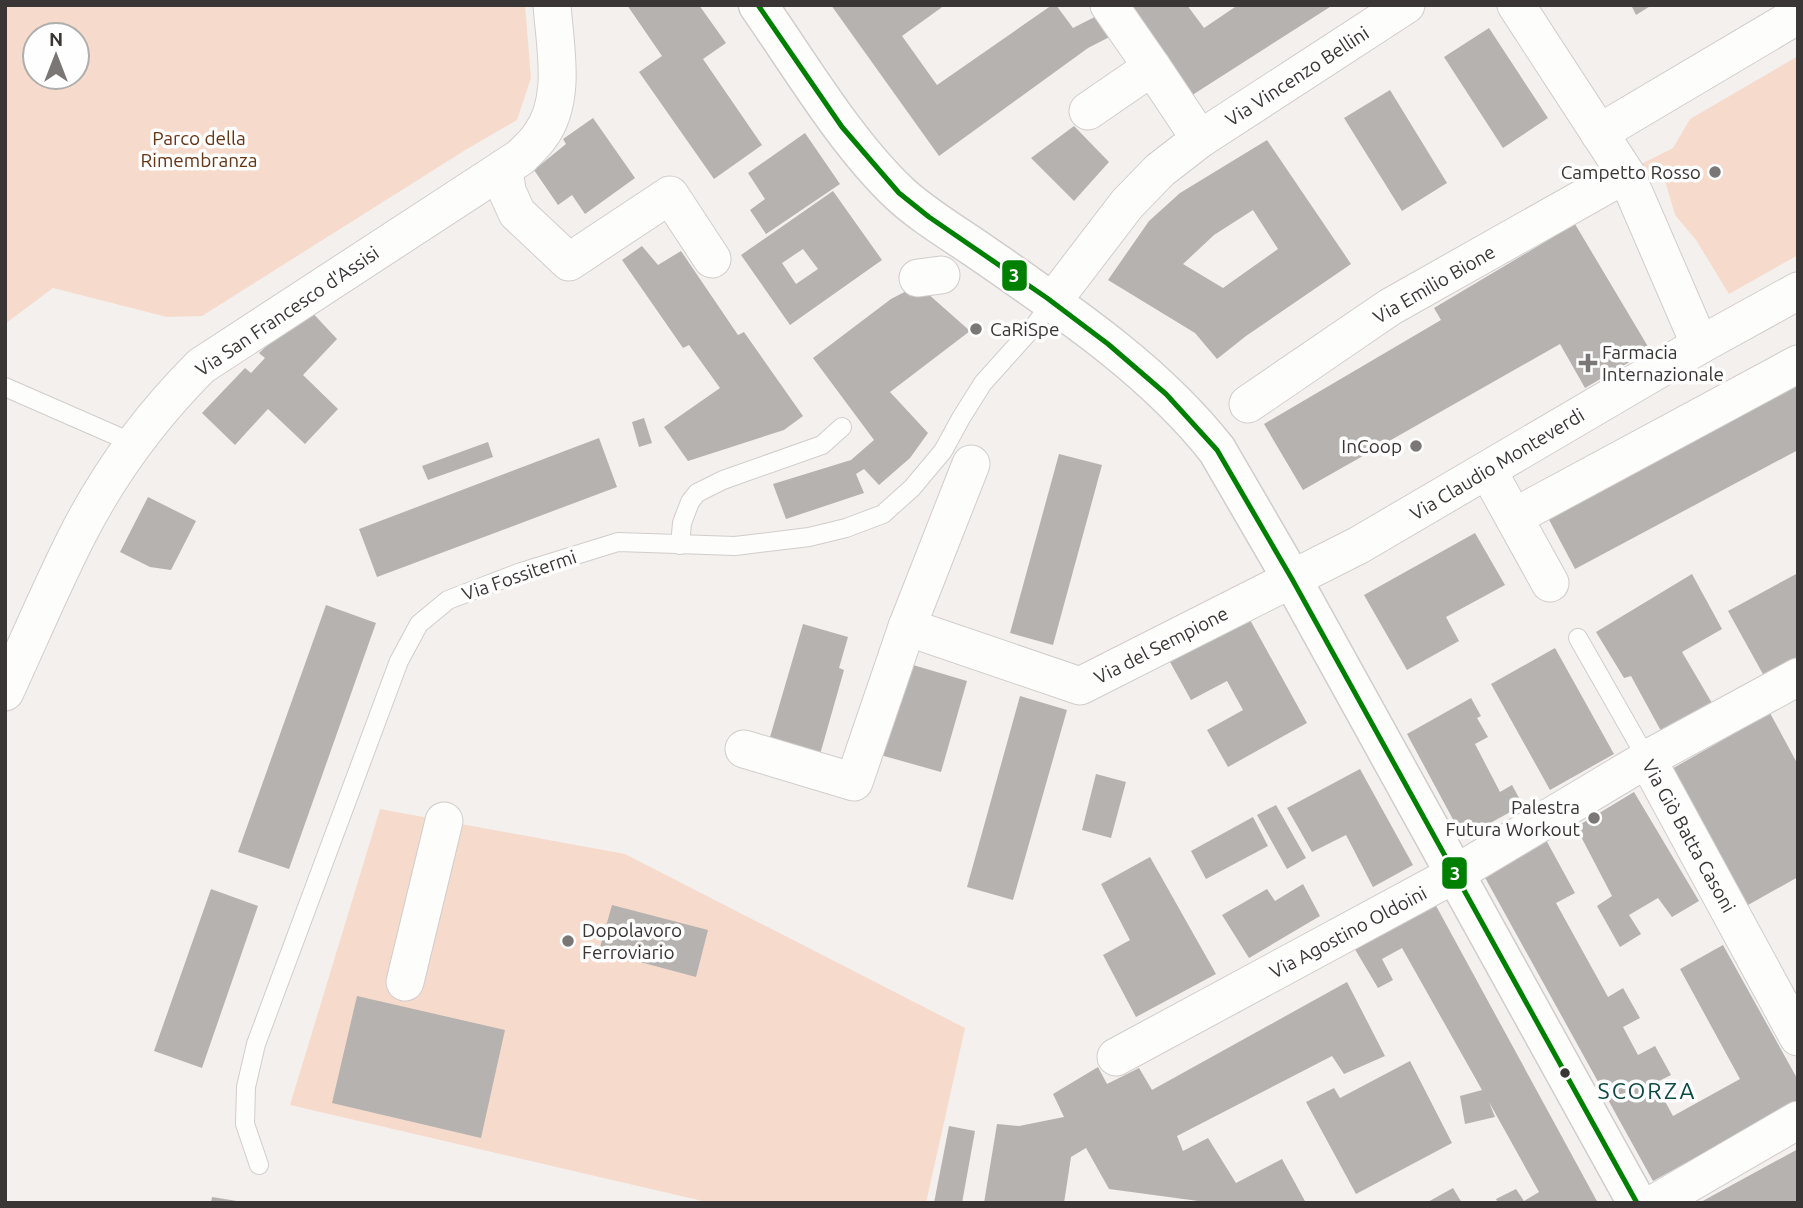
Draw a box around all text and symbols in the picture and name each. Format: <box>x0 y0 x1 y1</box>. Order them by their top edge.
north arrow <box>21 21 91 91</box>
street label: Via Vincenzo Bellini <box>1221 21 1373 131</box>
text: N <box>49 28 63 50</box>
park label: Parco della Rimembranza <box>140 127 258 171</box>
place label: Campetto Rosso <box>1561 161 1701 183</box>
marker: Campetto Rosso <box>1707 164 1723 180</box>
street label: Via Emilio Bione <box>1369 240 1499 328</box>
street label: Via San Francesco d'Assisi <box>191 241 383 381</box>
line badge: 3 <box>1001 259 1028 292</box>
text: 3 <box>1009 264 1019 286</box>
place label: CaRiSpe <box>990 318 1059 340</box>
marker: CaRiSpe <box>968 321 984 337</box>
place label: Farmacia Internazionale <box>1602 341 1724 385</box>
marker: Farmacia Internazionale <box>1580 355 1596 371</box>
street label: Via Claudio Monteverdi <box>1406 403 1588 525</box>
place label: InCoop <box>1341 435 1402 457</box>
marker: InCoop <box>1408 438 1424 454</box>
street label: Via Fossitermi <box>459 545 579 605</box>
street label: Via del Sempione <box>1090 602 1232 688</box>
street label: Via Giò Batta Casoni <box>1638 756 1740 916</box>
place label: Palestra Futura Workout <box>1446 796 1581 840</box>
marker: Palestra Futura Workout <box>1586 810 1602 826</box>
line badge: 3 <box>1441 856 1468 890</box>
text: 3 <box>1450 862 1460 884</box>
street label: Via Agostino Oldoini <box>1266 881 1430 983</box>
place label: Dopolavoro Ferroviario <box>582 919 682 963</box>
marker: Dopolavoro Ferroviario <box>560 933 576 949</box>
unlabelled marker <box>1558 1066 1572 1080</box>
district label: SCORZA <box>1598 1078 1696 1103</box>

